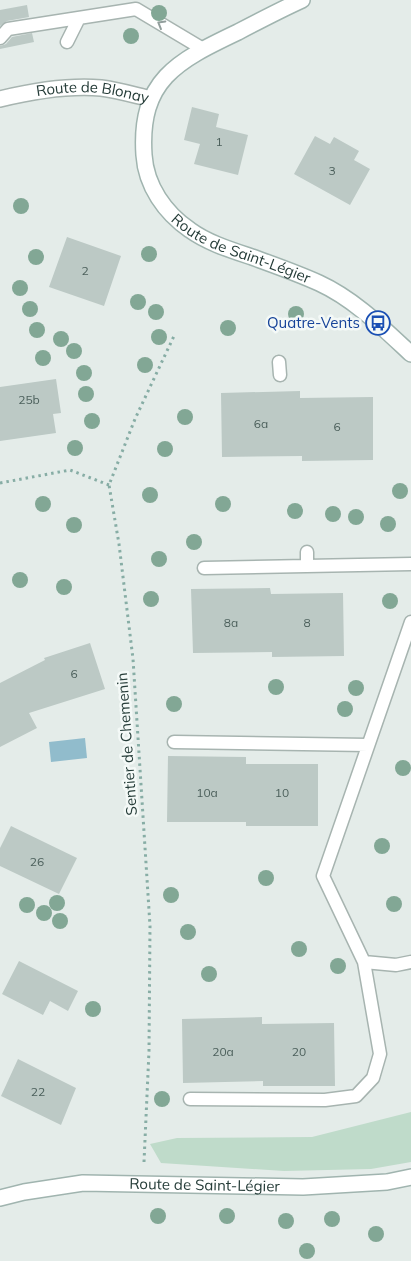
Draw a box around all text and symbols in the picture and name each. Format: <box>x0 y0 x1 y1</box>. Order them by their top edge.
one-way arrow <box>157 20 166 30</box>
street label: Route de Blonay <box>35 77 151 107</box>
house number: 1 <box>215 134 223 149</box>
house number: 3 <box>328 163 336 178</box>
street label: Route de Saint-Légier <box>168 209 314 287</box>
house number: 2 <box>81 263 89 278</box>
bus stop icon: Quatre-Vents <box>365 310 391 336</box>
place label: Quatre-Vents <box>267 313 360 332</box>
house number: 25b <box>18 392 40 407</box>
house number: 6a <box>254 416 268 431</box>
house number: 6 <box>333 419 341 434</box>
house number: 8a <box>224 615 238 630</box>
house number: 8 <box>303 615 311 630</box>
house number: 6 <box>70 666 78 681</box>
street label: Sentier de Chemenin <box>112 672 141 816</box>
house number: 10a <box>196 785 218 800</box>
house number: 10 <box>275 785 289 800</box>
house number: 26 <box>30 854 44 869</box>
house number: 20a <box>212 1044 234 1059</box>
house number: 20 <box>292 1044 306 1059</box>
house number: 22 <box>31 1084 45 1099</box>
street label: Route de Saint-Légier <box>129 1174 281 1196</box>

